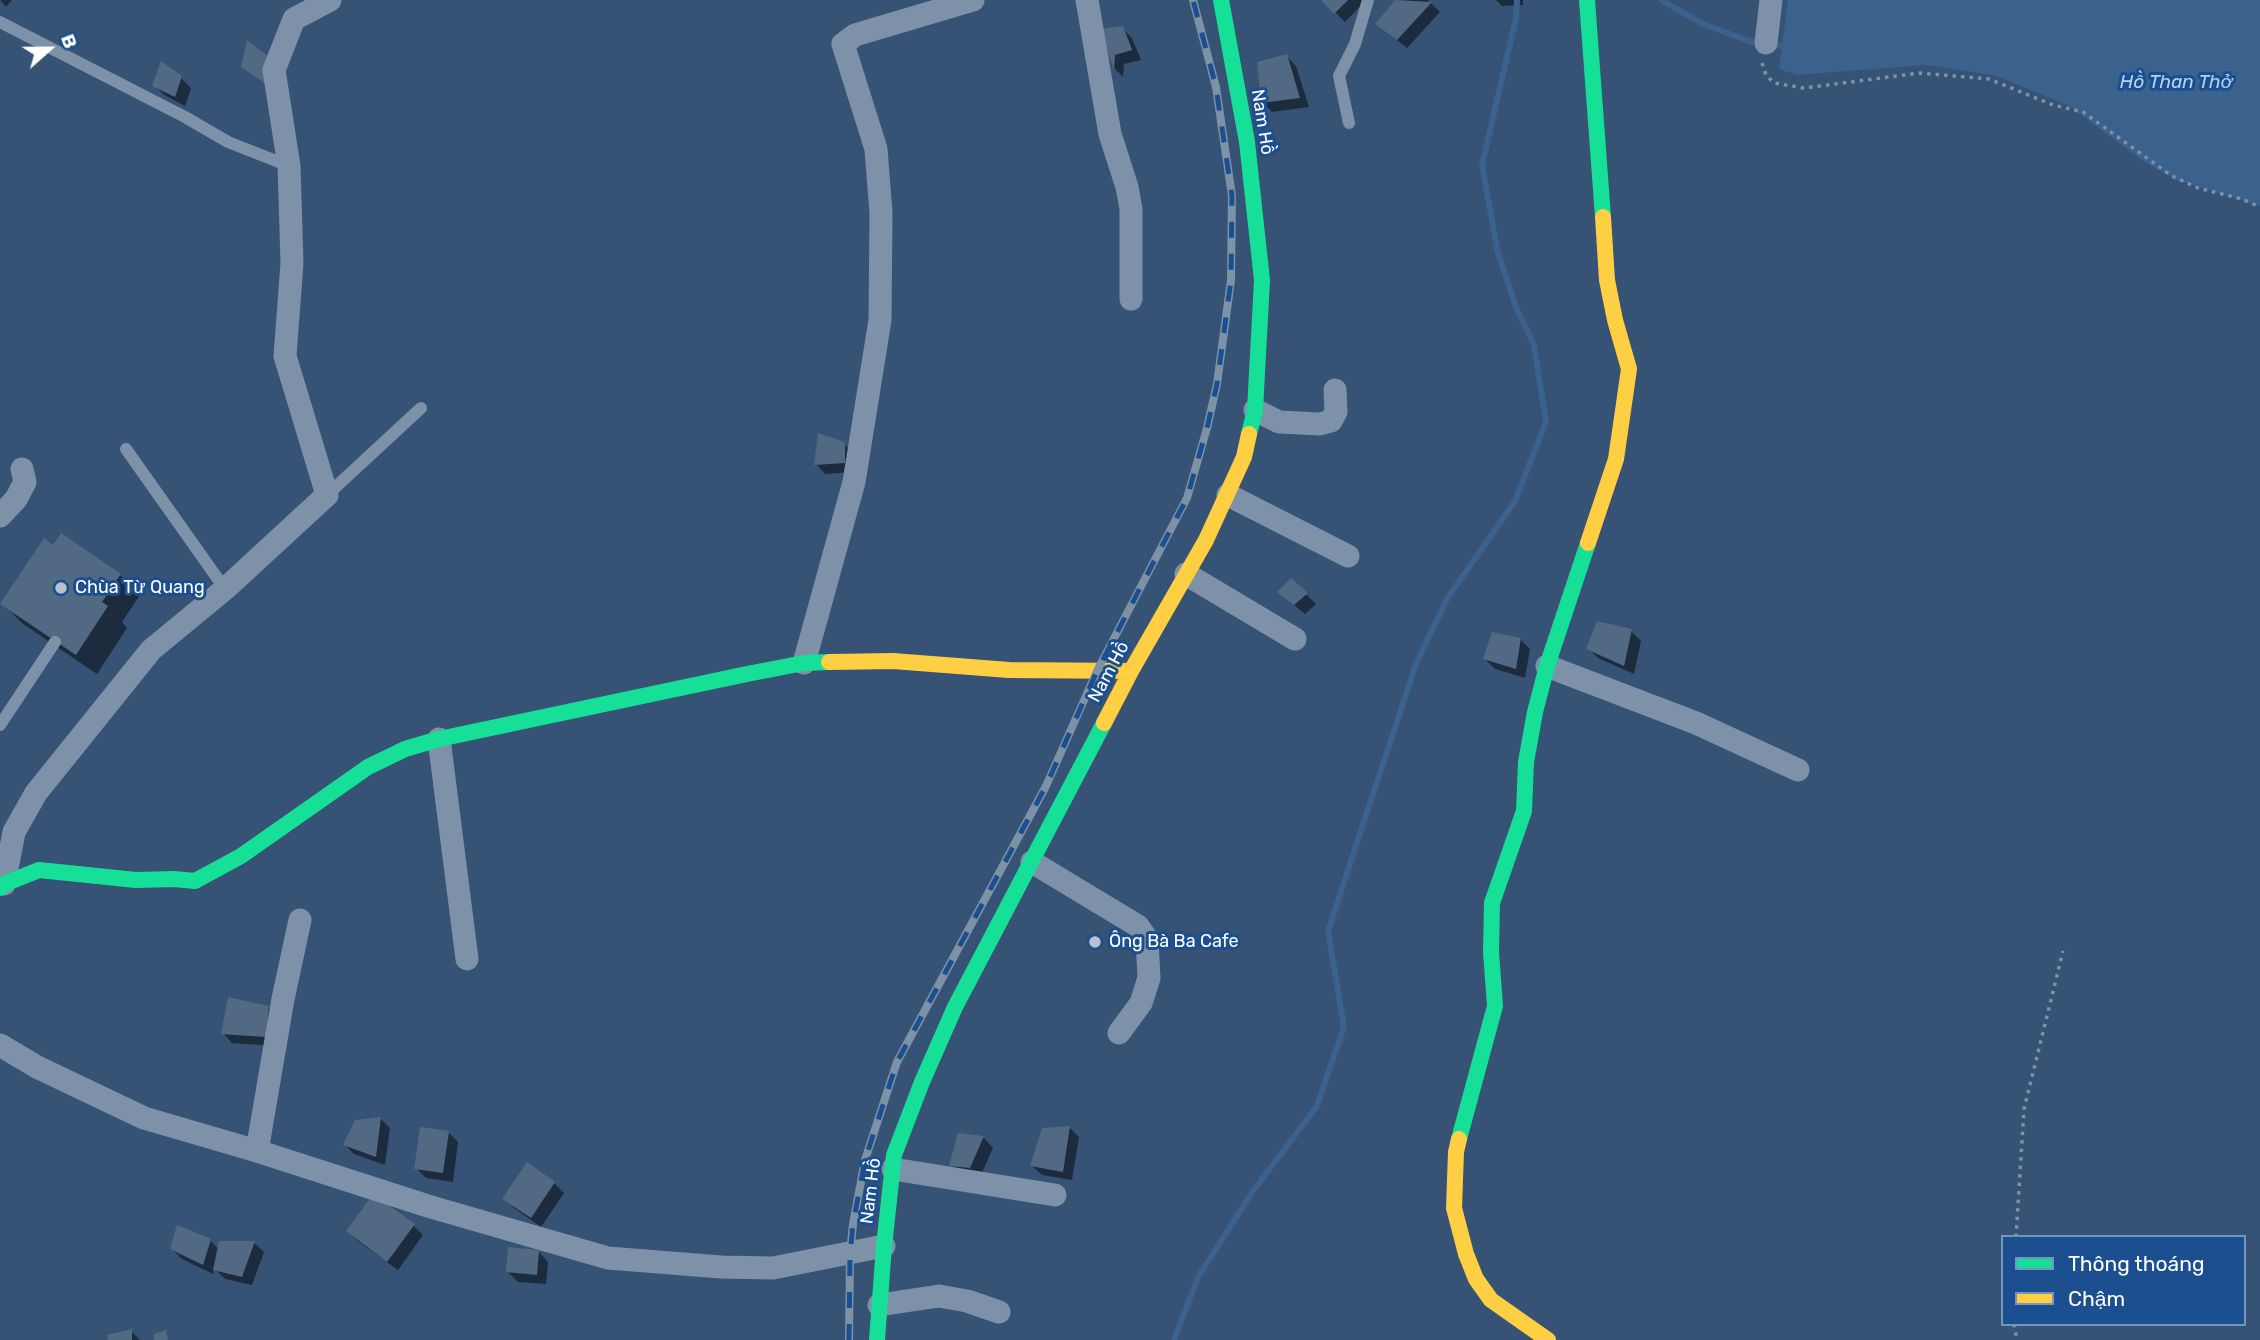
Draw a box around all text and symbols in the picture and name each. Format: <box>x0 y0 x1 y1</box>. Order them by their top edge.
north arrow <box>14 14 84 84</box>
text: B <box>56 31 82 52</box>
water label: Hồ Than Thở <box>2120 72 2232 94</box>
street label: Nam Hồ <box>1246 88 1278 156</box>
place label: Chùa Từ Quang <box>75 577 205 599</box>
marker: Chùa Từ Quang <box>53 580 69 596</box>
street label: Nam Hồ <box>1084 638 1134 706</box>
place label: Ông Bà Ba Cafe <box>1109 931 1239 953</box>
marker: Ông Bà Ba Cafe <box>1087 934 1103 950</box>
street label: Nam Hồ <box>856 1157 886 1225</box>
legend <box>2001 1235 2246 1326</box>
text: Thông thoáng <box>2068 1251 2204 1276</box>
text: Chậm <box>2068 1286 2125 1311</box>

